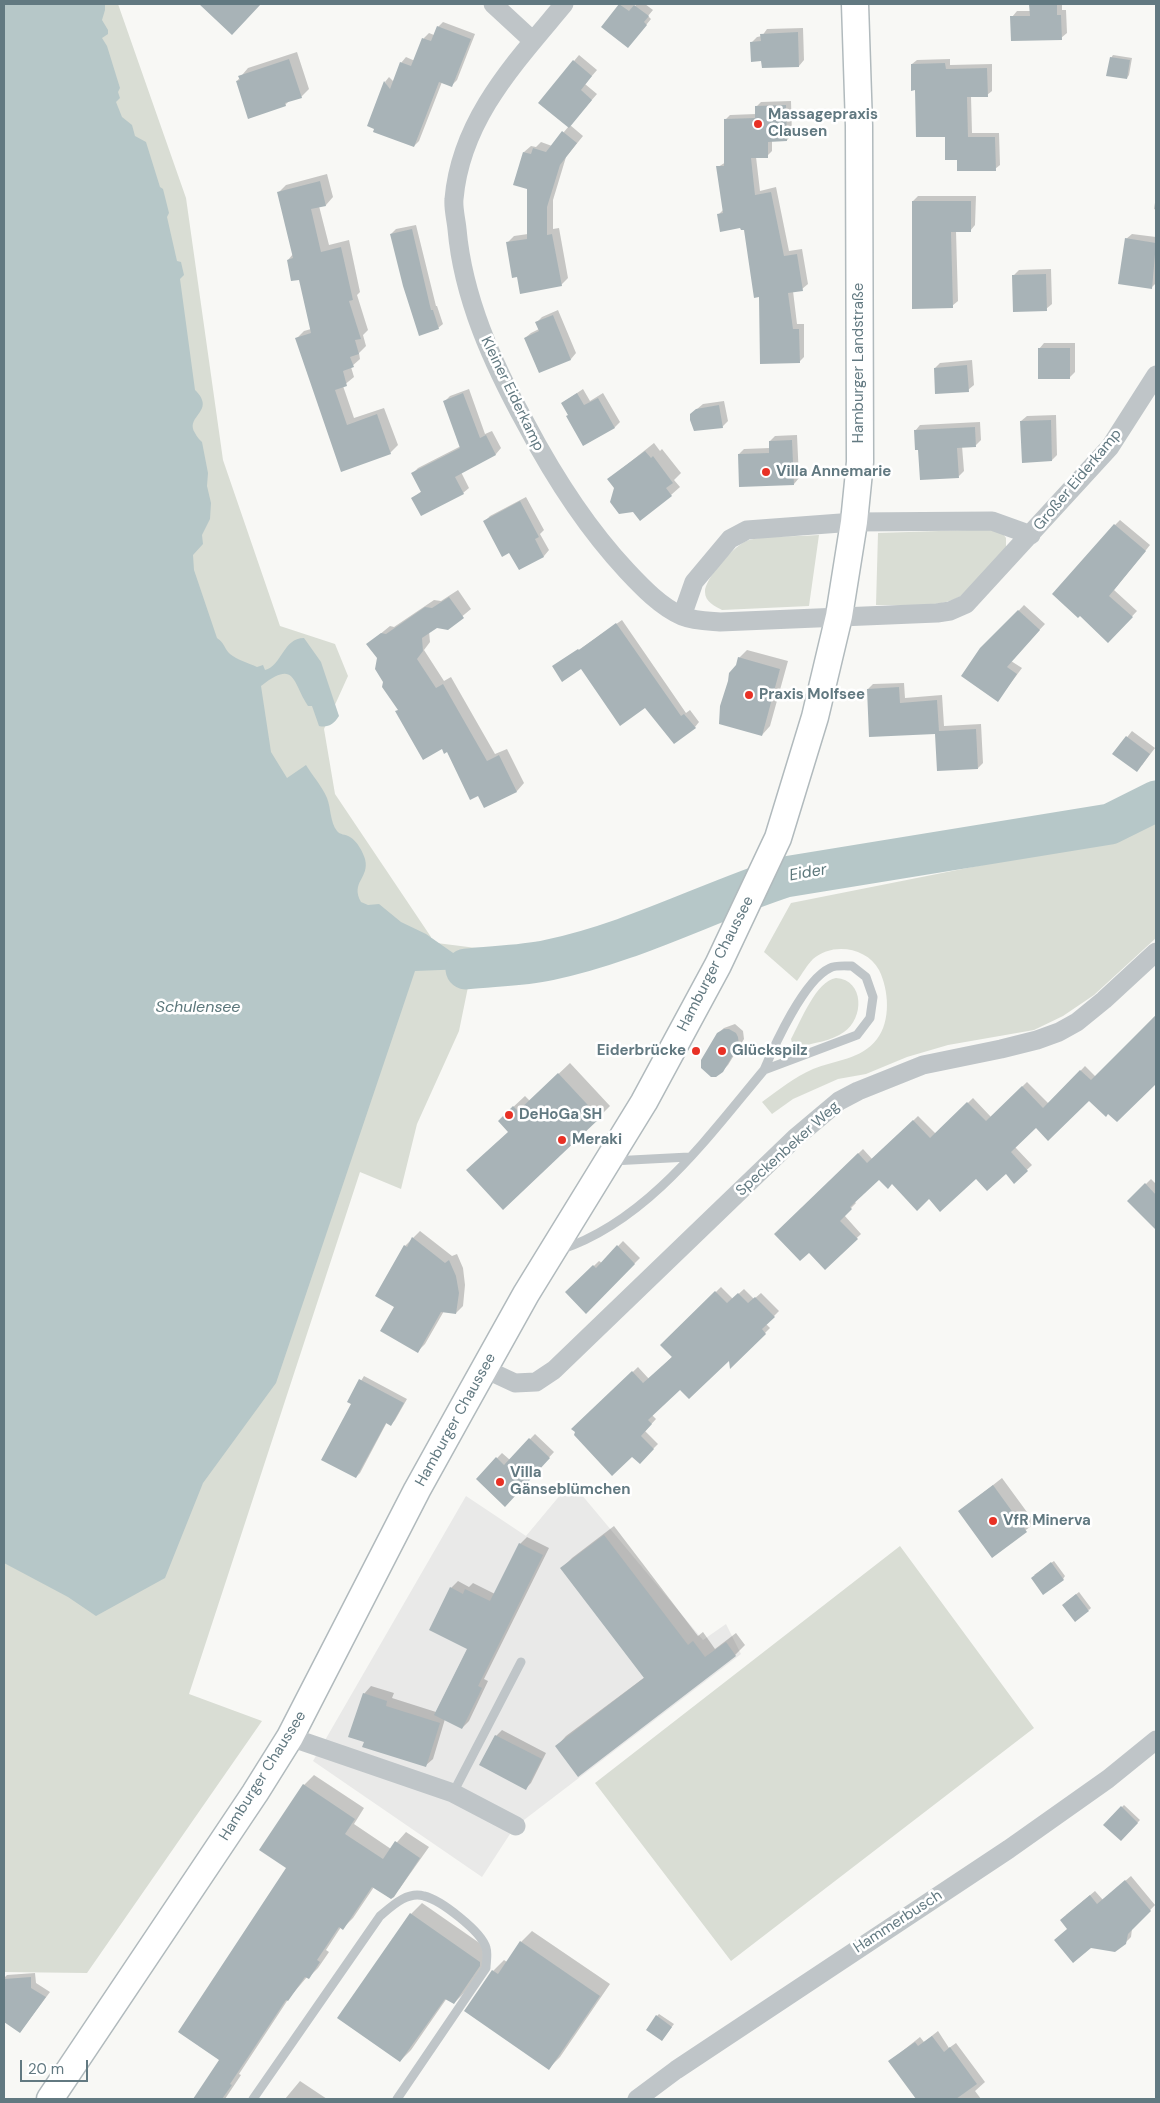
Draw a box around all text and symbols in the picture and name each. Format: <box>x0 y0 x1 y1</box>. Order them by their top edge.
place label: Massagepraxis Clausen <box>768 106 878 141</box>
marker: Massagepraxis Clausen <box>752 118 764 130</box>
street label: Hamburger Landstraße <box>850 283 868 443</box>
street label: Kleiner Eiderkamp <box>477 334 547 454</box>
street label: Großer Eiderkamp <box>1030 425 1126 535</box>
place label: Villa Annemarie <box>776 463 891 481</box>
marker: Villa Annemarie <box>760 466 772 478</box>
place label: Praxis Molfsee <box>759 686 865 704</box>
marker: Praxis Molfsee <box>743 689 755 701</box>
water label: Eider <box>788 860 828 886</box>
street label: Hamburger Chaussee <box>674 893 758 1035</box>
water label: Schulensee <box>156 998 240 1018</box>
place label: Eiderbrücke <box>597 1042 686 1060</box>
place label: Glückspilz <box>732 1042 808 1060</box>
marker: Eiderbrücke <box>690 1045 702 1057</box>
marker: Glückspilz <box>716 1045 728 1057</box>
street label: Speckenbeker Weg <box>733 1098 843 1200</box>
place label: DeHoGa SH <box>519 1106 602 1124</box>
marker: DeHoGa SH <box>503 1109 515 1121</box>
place label: Meraki <box>572 1131 622 1149</box>
marker: Meraki <box>556 1134 568 1146</box>
street label: Hamburger Chaussee <box>412 1350 500 1490</box>
place label: Villa Gänseblümchen <box>510 1464 631 1499</box>
marker: Villa Gänseblümchen <box>494 1476 506 1488</box>
place label: VfR Minerva <box>1003 1512 1091 1530</box>
marker: VfR Minerva <box>987 1515 999 1527</box>
street label: Hamburger Chaussee <box>216 1708 310 1844</box>
street label: Hammerbusch <box>850 1887 946 1957</box>
scale bar <box>22 2050 90 2082</box>
text: 20 m <box>28 2059 64 2079</box>

